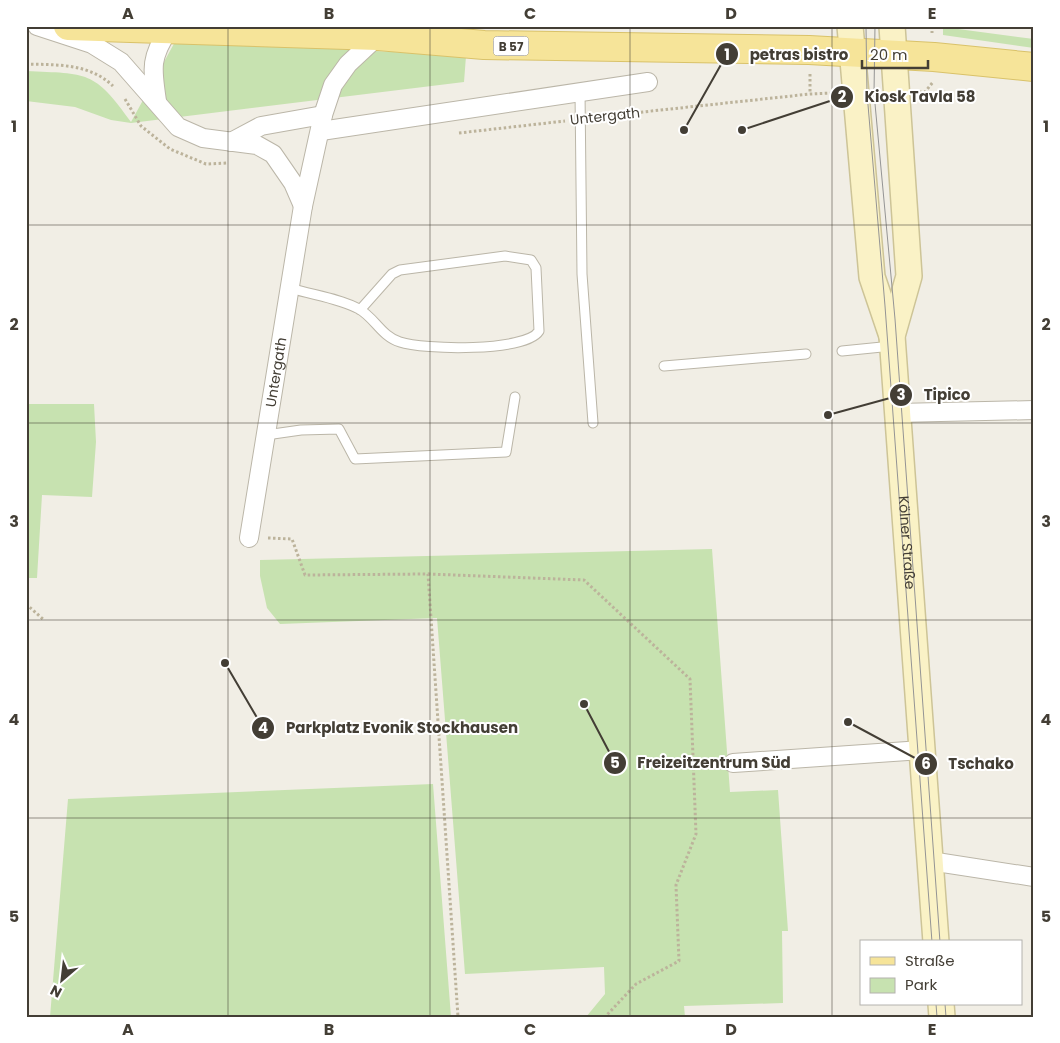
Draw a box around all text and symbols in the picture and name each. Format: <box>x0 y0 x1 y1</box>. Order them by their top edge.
text: A <box>122 2 134 25</box>
text: B <box>324 2 334 25</box>
text: C <box>524 2 536 25</box>
text: D <box>725 2 737 25</box>
text: E <box>928 2 936 25</box>
road number: B 57 <box>494 36 528 56</box>
scale bar <box>862 38 929 70</box>
callout: petras bistro <box>715 39 859 69</box>
text: 1 <box>724 44 730 65</box>
text: petras bistro <box>750 44 849 65</box>
text: 20 m <box>870 44 908 65</box>
callout: Kiosk Tavla 58 <box>830 82 986 112</box>
text: 2 <box>838 86 847 107</box>
text: Kiosk Tavla 58 <box>865 86 975 107</box>
street label: Untergath <box>569 102 641 130</box>
text: 1 <box>11 115 17 138</box>
text: 1 <box>1043 115 1049 138</box>
text: 2 <box>9 313 19 336</box>
text: 2 <box>1041 313 1051 336</box>
street label: Untergath <box>260 336 291 409</box>
callout: Tipico <box>888 380 980 410</box>
text: 3 <box>896 384 906 405</box>
text: Tipico <box>924 384 971 405</box>
street label: Kölner Straße <box>894 495 920 590</box>
text: 3 <box>9 510 19 533</box>
text: 3 <box>1041 510 1051 533</box>
text: 4 <box>9 708 20 731</box>
text: 4 <box>1041 708 1052 731</box>
callout: Parkplatz Evonik Stockhausen <box>251 713 528 743</box>
text: 4 <box>258 717 268 738</box>
text: Parkplatz Evonik Stockhausen <box>286 717 518 738</box>
callout: Freizeitzentrum Süd <box>602 748 801 778</box>
callout: Tschako <box>913 749 1024 779</box>
text: 5 <box>610 752 620 773</box>
text: Freizeitzentrum Süd <box>637 752 791 773</box>
text: 6 <box>921 753 931 774</box>
text: Tschako <box>948 753 1014 774</box>
text: 5 <box>9 905 19 928</box>
text: 5 <box>1041 905 1051 928</box>
legend <box>860 940 1022 1006</box>
text: Straße <box>905 950 955 971</box>
north arrow <box>38 956 88 1006</box>
text: Park <box>905 974 937 995</box>
text: N <box>47 980 65 1003</box>
text: A <box>122 1018 134 1041</box>
text: B <box>324 1018 334 1041</box>
text: C <box>524 1018 536 1041</box>
text: D <box>725 1018 737 1041</box>
text: E <box>928 1018 936 1041</box>

